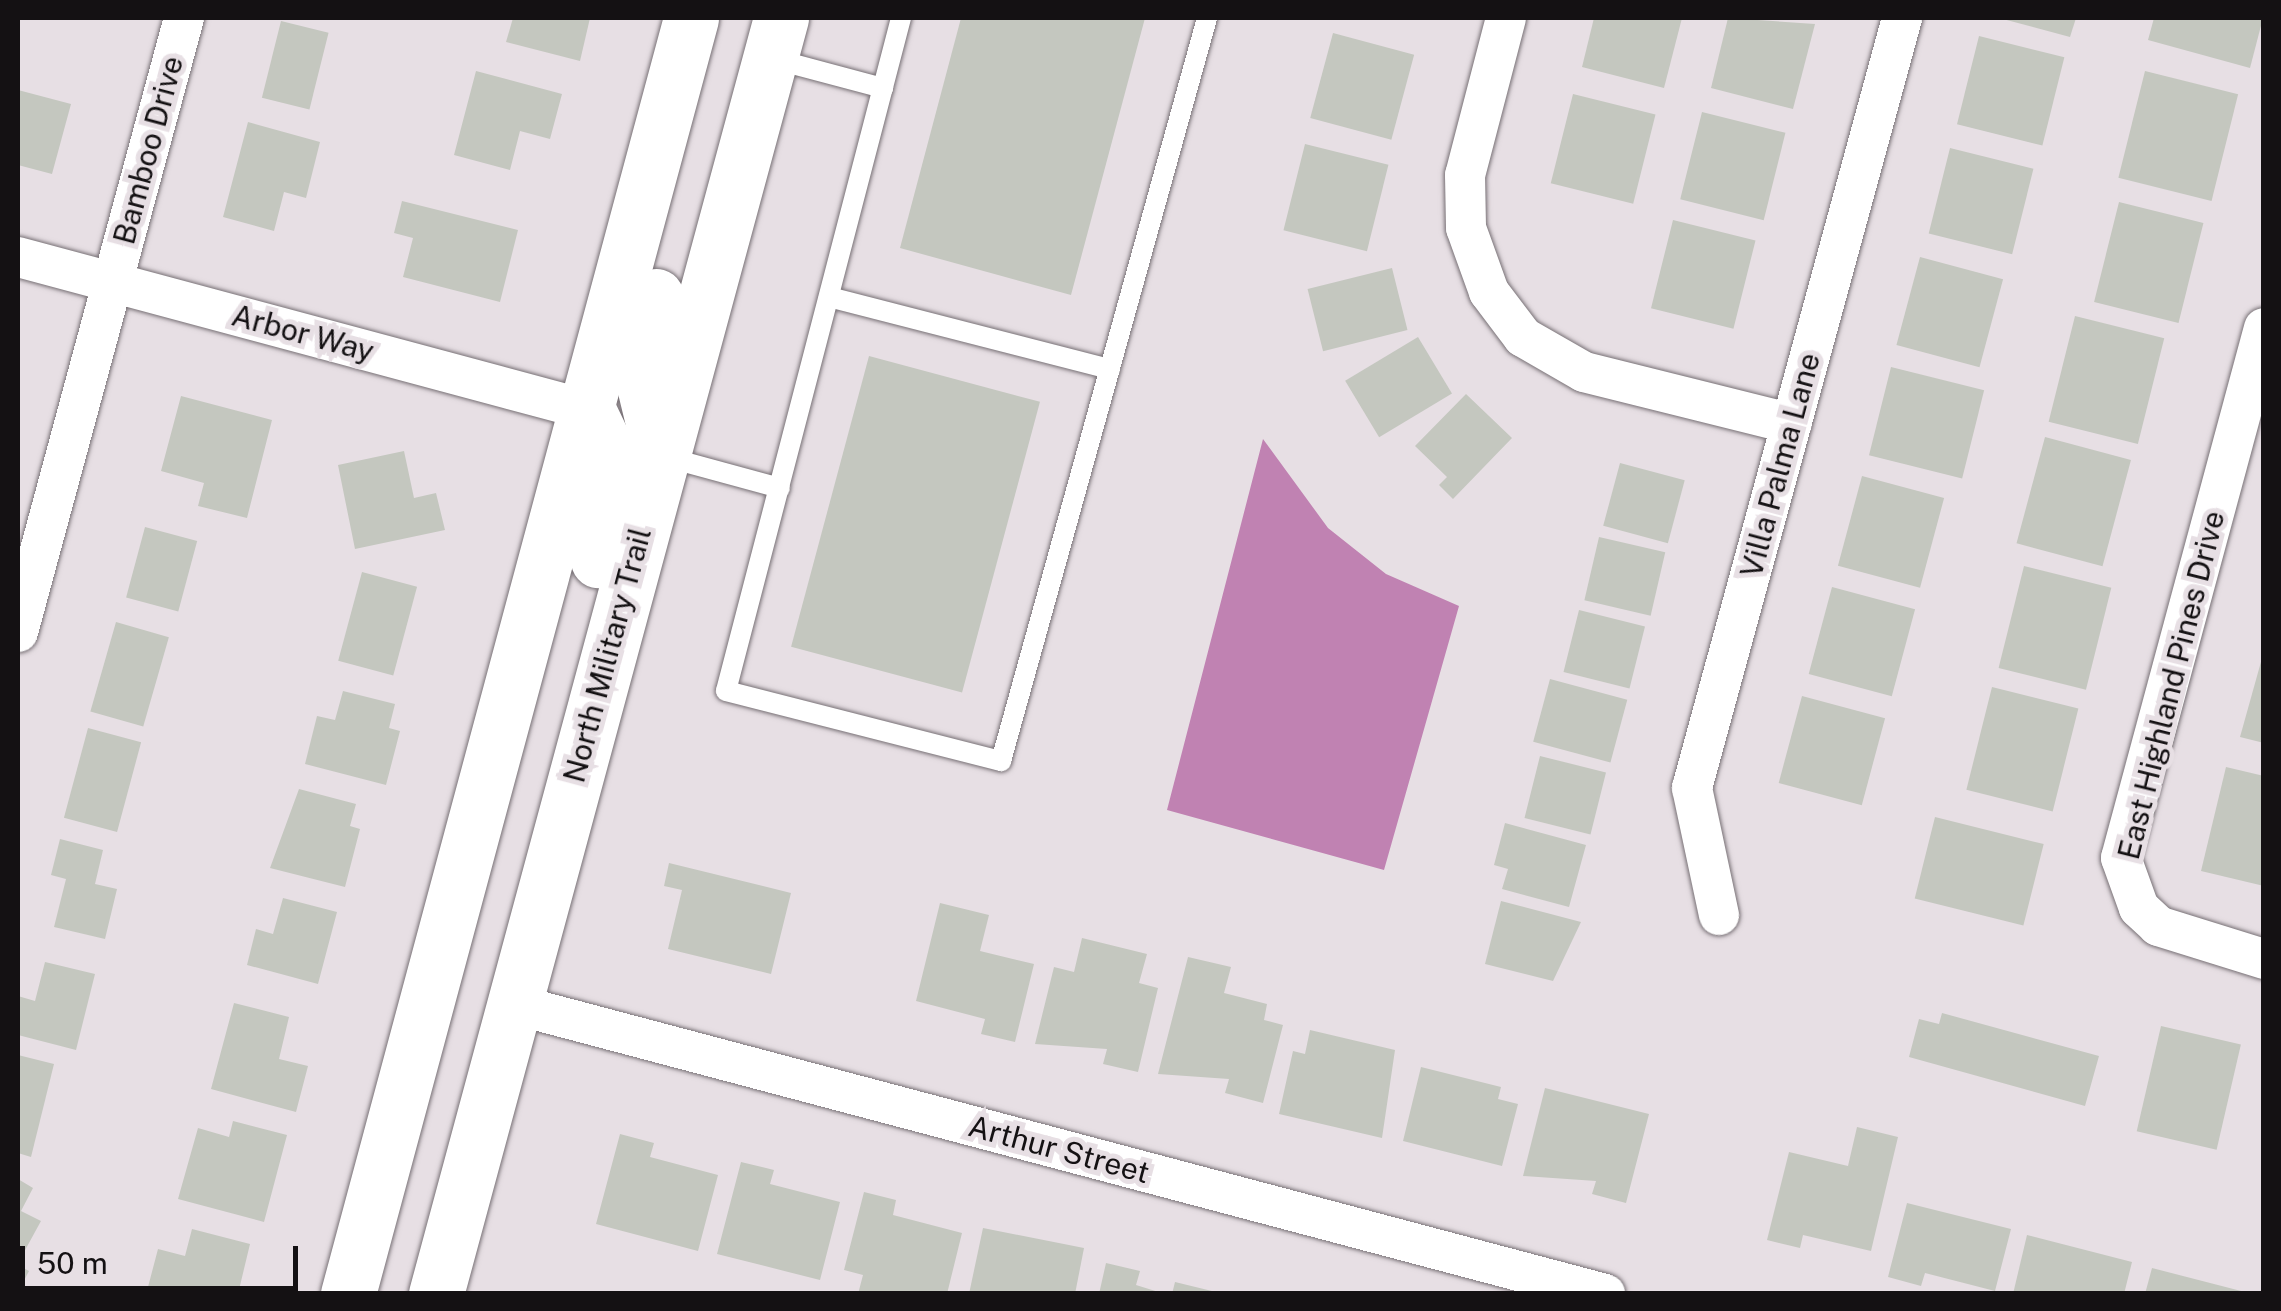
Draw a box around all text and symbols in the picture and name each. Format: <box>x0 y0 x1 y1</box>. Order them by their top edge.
street label: Bamboo Drive <box>106 52 190 248</box>
street label: Arbor Way <box>228 297 378 369</box>
street label: Villa Palma Lane <box>1733 349 1827 581</box>
street label: East Highland Pines Drive <box>2110 507 2232 863</box>
street label: North Military Trail <box>556 524 658 786</box>
street label: Arthur Street <box>965 1108 1153 1190</box>
scale bar <box>25 1226 302 1288</box>
text: 50 m <box>37 1245 108 1281</box>

